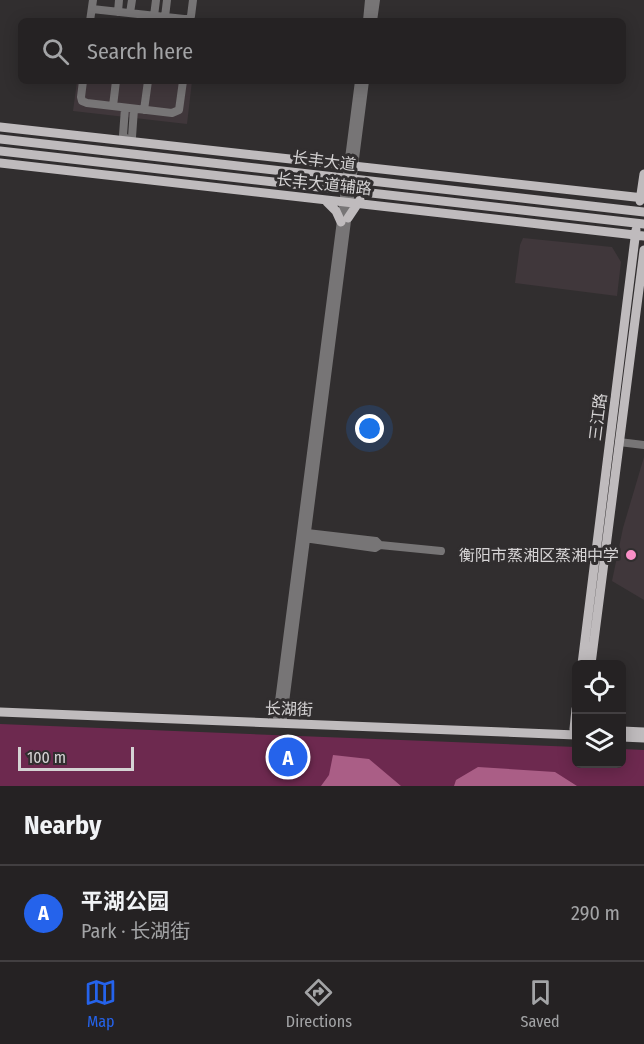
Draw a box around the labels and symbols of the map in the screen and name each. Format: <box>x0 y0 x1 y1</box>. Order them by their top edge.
street label: 长丰大道 <box>291 148 357 174</box>
street label: 长丰大道辅路 <box>275 170 373 198</box>
street label: 三江路 <box>586 392 610 442</box>
your location <box>355 414 384 443</box>
place label: 衡阳市蒸湘区蒸湘中学 <box>459 546 619 565</box>
marker: 衡阳市蒸湘区蒸湘中学 <box>624 548 638 562</box>
street label: 长湖街 <box>265 699 313 719</box>
pin: A <box>268 734 308 780</box>
scale bar <box>18 744 134 772</box>

